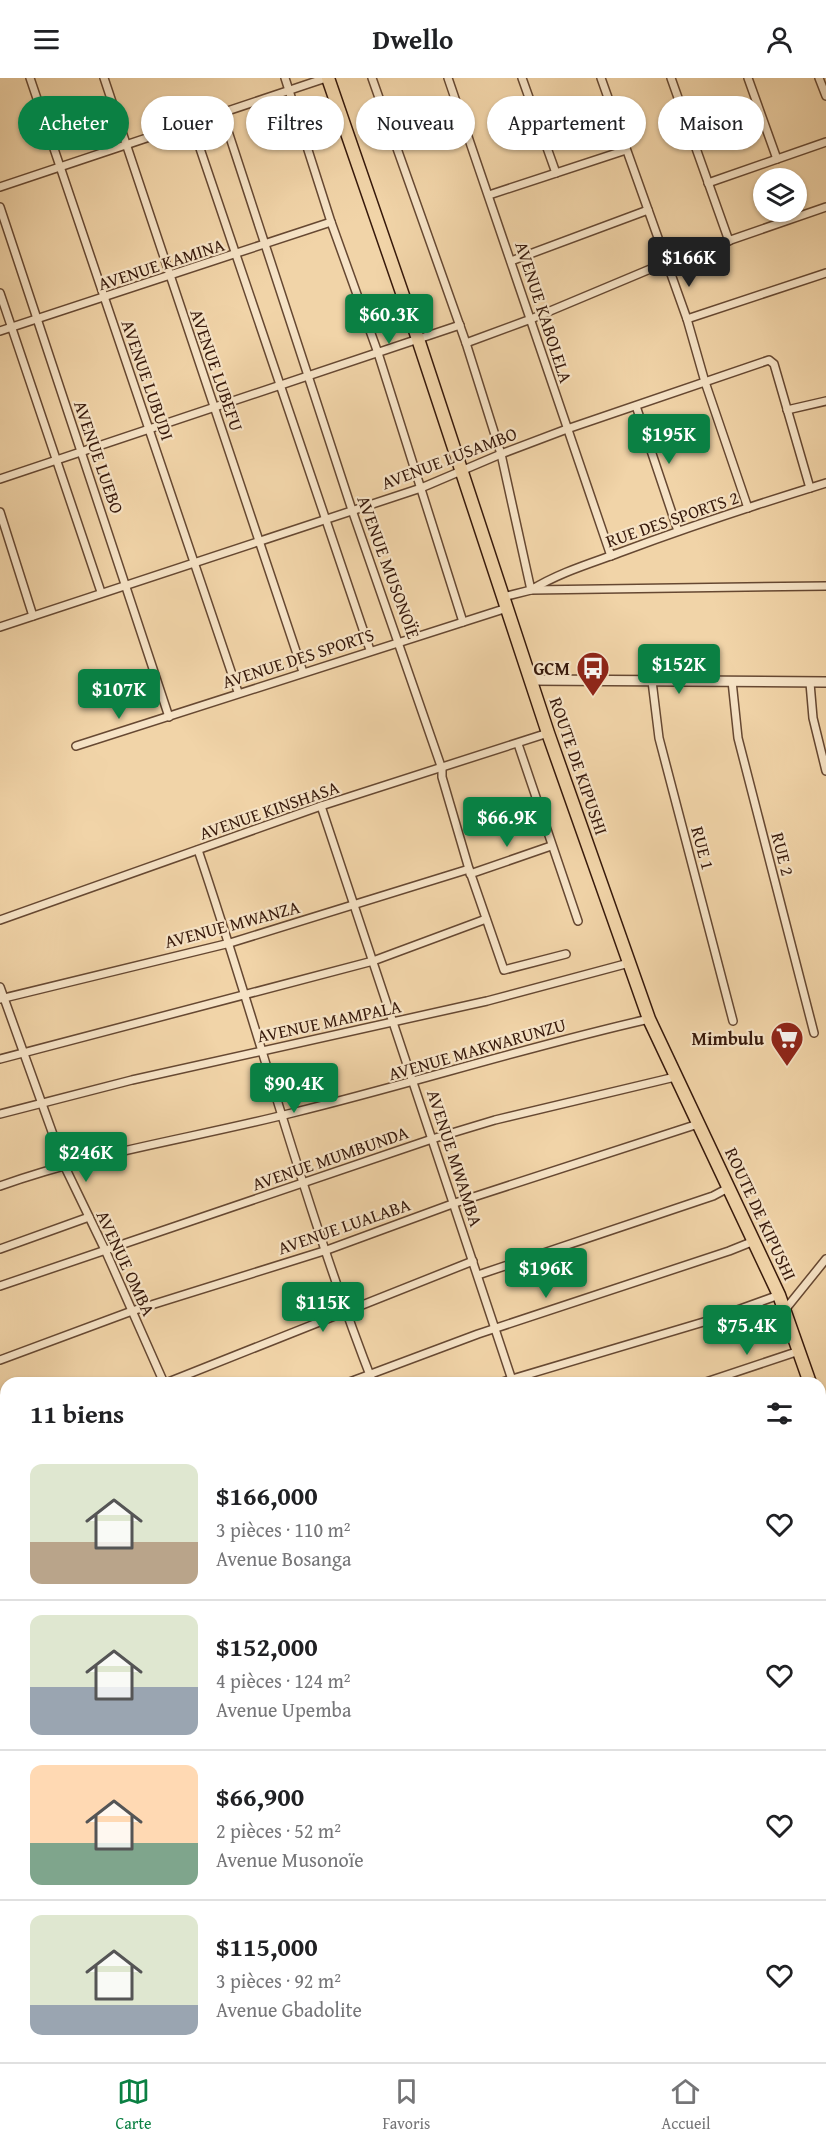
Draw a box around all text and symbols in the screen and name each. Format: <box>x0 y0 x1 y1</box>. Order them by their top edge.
text: Dwello <box>373 19 453 59</box>
icon: menu <box>30 23 63 56</box>
icon: person <box>763 23 796 56</box>
chip: Acheter <box>18 96 129 150</box>
chip: Louer <box>141 96 234 150</box>
chip: Filtres <box>246 96 344 150</box>
chip: Nouveau <box>356 96 475 150</box>
chip: Appartement <box>487 96 646 150</box>
chip: Maison <box>658 96 764 150</box>
map controls <box>753 168 807 222</box>
button: layers <box>753 168 807 222</box>
street label: AVENUE KAMINA <box>94 231 228 297</box>
pin: $166K <box>647 237 731 288</box>
street label: AVENUE KABOLELA <box>508 238 580 386</box>
text: $166K <box>662 242 716 271</box>
pin: $60.3K <box>340 294 438 345</box>
text: $60.3K <box>359 299 419 328</box>
street label: AVENUE LUBEFU <box>183 305 251 435</box>
street label: AVENUE LUBUDI <box>115 316 181 444</box>
street label: AVENUE LUEBO <box>67 397 131 517</box>
pin: $195K <box>627 414 711 465</box>
text: $195K <box>642 419 696 448</box>
street label: AVENUE LUSAMBO <box>377 420 521 496</box>
street label: RUE DES SPORTS 2 <box>602 484 742 554</box>
street label: AVENUE MUSONOÏE <box>351 492 427 642</box>
street label: AVENUE DES SPORTS <box>219 621 378 695</box>
pin: $152K <box>637 644 721 695</box>
text: $152K <box>652 649 706 678</box>
bus stop icon: GCM <box>575 650 611 697</box>
place label: GCM <box>533 655 570 682</box>
pin: $107K <box>77 669 161 720</box>
text: $107K <box>92 674 146 703</box>
street label: ROUTE DE KIPUSHI <box>543 693 615 839</box>
street label: AVENUE KINSHASA <box>195 773 343 847</box>
pin: $66.9K <box>458 797 556 848</box>
text: $66.9K <box>477 802 537 831</box>
street label: RUE 1 <box>684 823 722 873</box>
street label: RUE 2 <box>765 829 801 879</box>
street label: AVENUE MWANZA <box>161 893 303 955</box>
street label: AVENUE MAMPALA <box>254 993 404 1049</box>
street label: AVENUE MAKWARUNZU <box>385 1011 569 1087</box>
supermarket icon: Mimbulu <box>769 1020 805 1067</box>
place label: Mimbulu <box>691 1025 765 1052</box>
pin: $90.4K <box>245 1063 343 1114</box>
text: $90.4K <box>264 1068 324 1097</box>
street label: AVENUE MWAMBA <box>420 1086 490 1230</box>
street label: AVENUE MUMBUNDA <box>248 1119 412 1197</box>
pin: $246K <box>44 1132 128 1183</box>
text: $246K <box>59 1137 113 1166</box>
street label: ROUTE DE KIPUSHI <box>718 1143 804 1285</box>
street label: AVENUE LUALABA <box>274 1191 414 1261</box>
street label: AVENUE OMBA <box>90 1206 162 1320</box>
pin: $196K <box>504 1248 588 1299</box>
text: $196K <box>519 1253 573 1282</box>
pin: $115K <box>281 1282 365 1333</box>
text: $115K <box>296 1287 350 1316</box>
pin: $75.4K <box>698 1305 796 1356</box>
text: $75.4K <box>717 1310 777 1339</box>
text: 11 biens <box>30 1394 124 1433</box>
icon: filters <box>763 1397 796 1430</box>
text: $166,000 <box>216 1476 318 1515</box>
icon: home <box>78 1488 150 1560</box>
icon: heart <box>763 1508 796 1541</box>
text: 3 pièces · 110 m² <box>216 1515 351 1544</box>
text: Avenue Bosanga <box>216 1544 351 1573</box>
text: $152,000 <box>216 1627 318 1666</box>
icon: home <box>78 1639 150 1711</box>
icon: heart <box>763 1659 796 1692</box>
text: 4 pièces · 124 m² <box>216 1666 351 1695</box>
text: Avenue Upemba <box>216 1695 351 1724</box>
text: $66,900 <box>216 1777 304 1816</box>
icon: home <box>78 1789 150 1861</box>
icon: heart <box>763 1809 796 1842</box>
text: 2 pièces · 52 m² <box>216 1816 341 1845</box>
text: Avenue Musonoïe <box>216 1845 364 1874</box>
text: $115,000 <box>216 1927 318 1966</box>
icon: home <box>78 1939 150 2011</box>
icon: heart <box>763 1959 796 1992</box>
text: 3 pièces · 92 m² <box>216 1966 341 1995</box>
text: Avenue Gbadolite <box>216 1995 362 2024</box>
tab: Carte <box>116 2075 152 2135</box>
tab: Favoris <box>383 2075 430 2135</box>
tab: Accueil <box>661 2075 710 2135</box>

